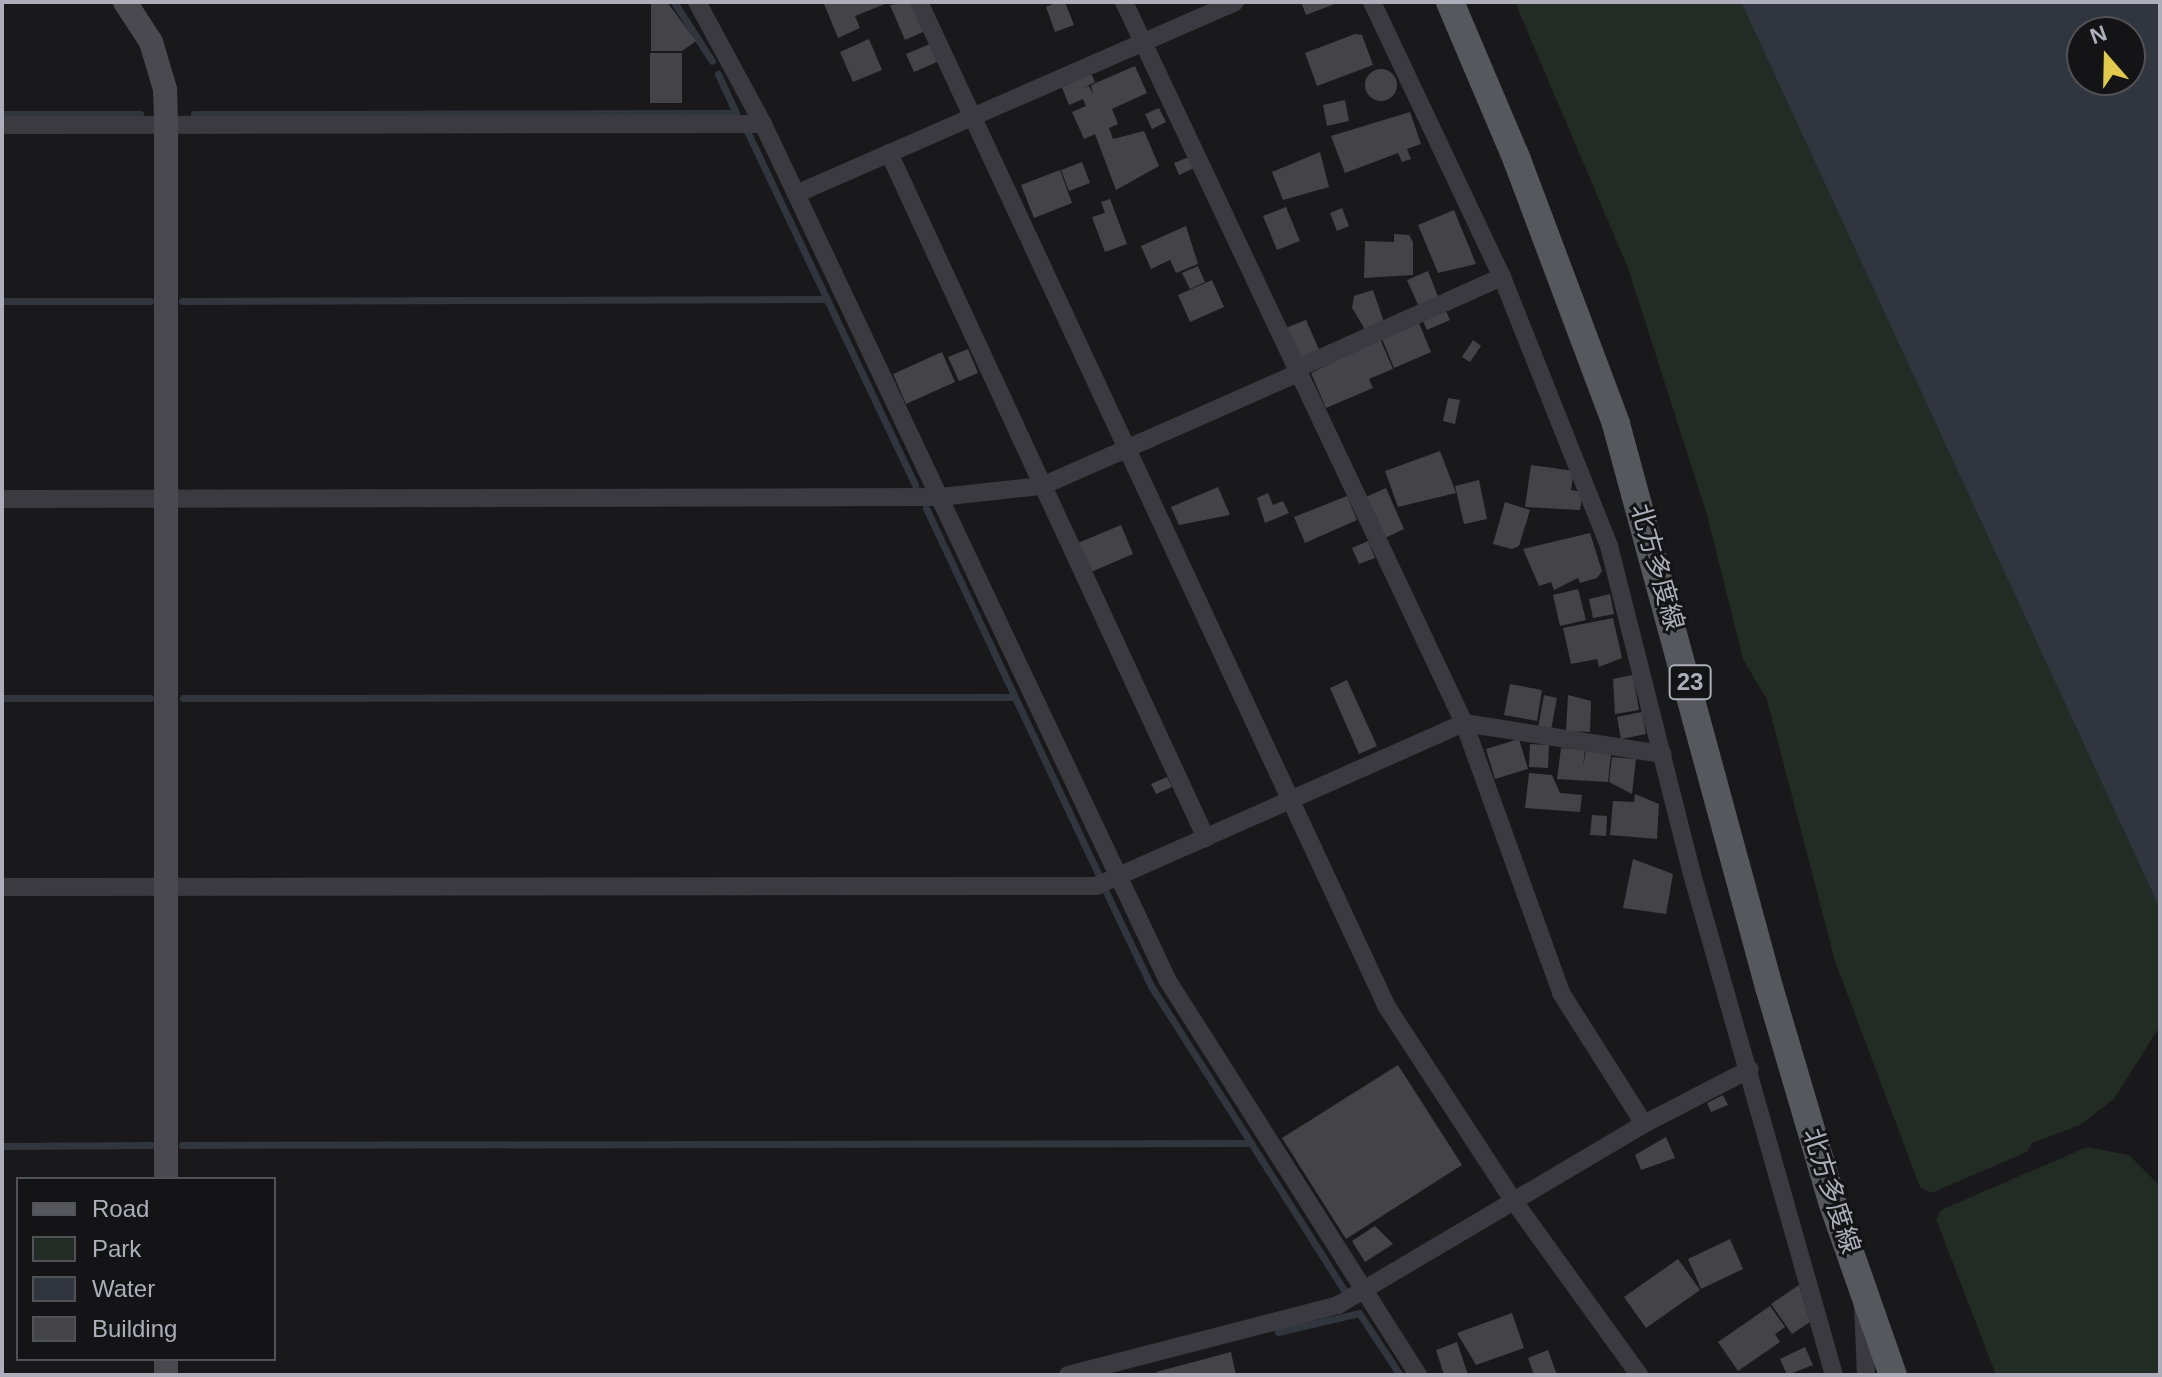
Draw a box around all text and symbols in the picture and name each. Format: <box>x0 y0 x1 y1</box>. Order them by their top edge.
north arrow <box>2066 16 2146 96</box>
text: N <box>2087 20 2110 49</box>
street label: 北方多度線 <box>1624 500 1690 634</box>
road number: 23 <box>1668 662 1712 702</box>
street label: 北方多度線 <box>1796 1124 1866 1258</box>
legend <box>16 1177 276 1361</box>
text: Road <box>92 1195 149 1222</box>
text: Park <box>92 1235 141 1262</box>
text: Water <box>92 1275 155 1302</box>
text: Building <box>92 1315 177 1342</box>

